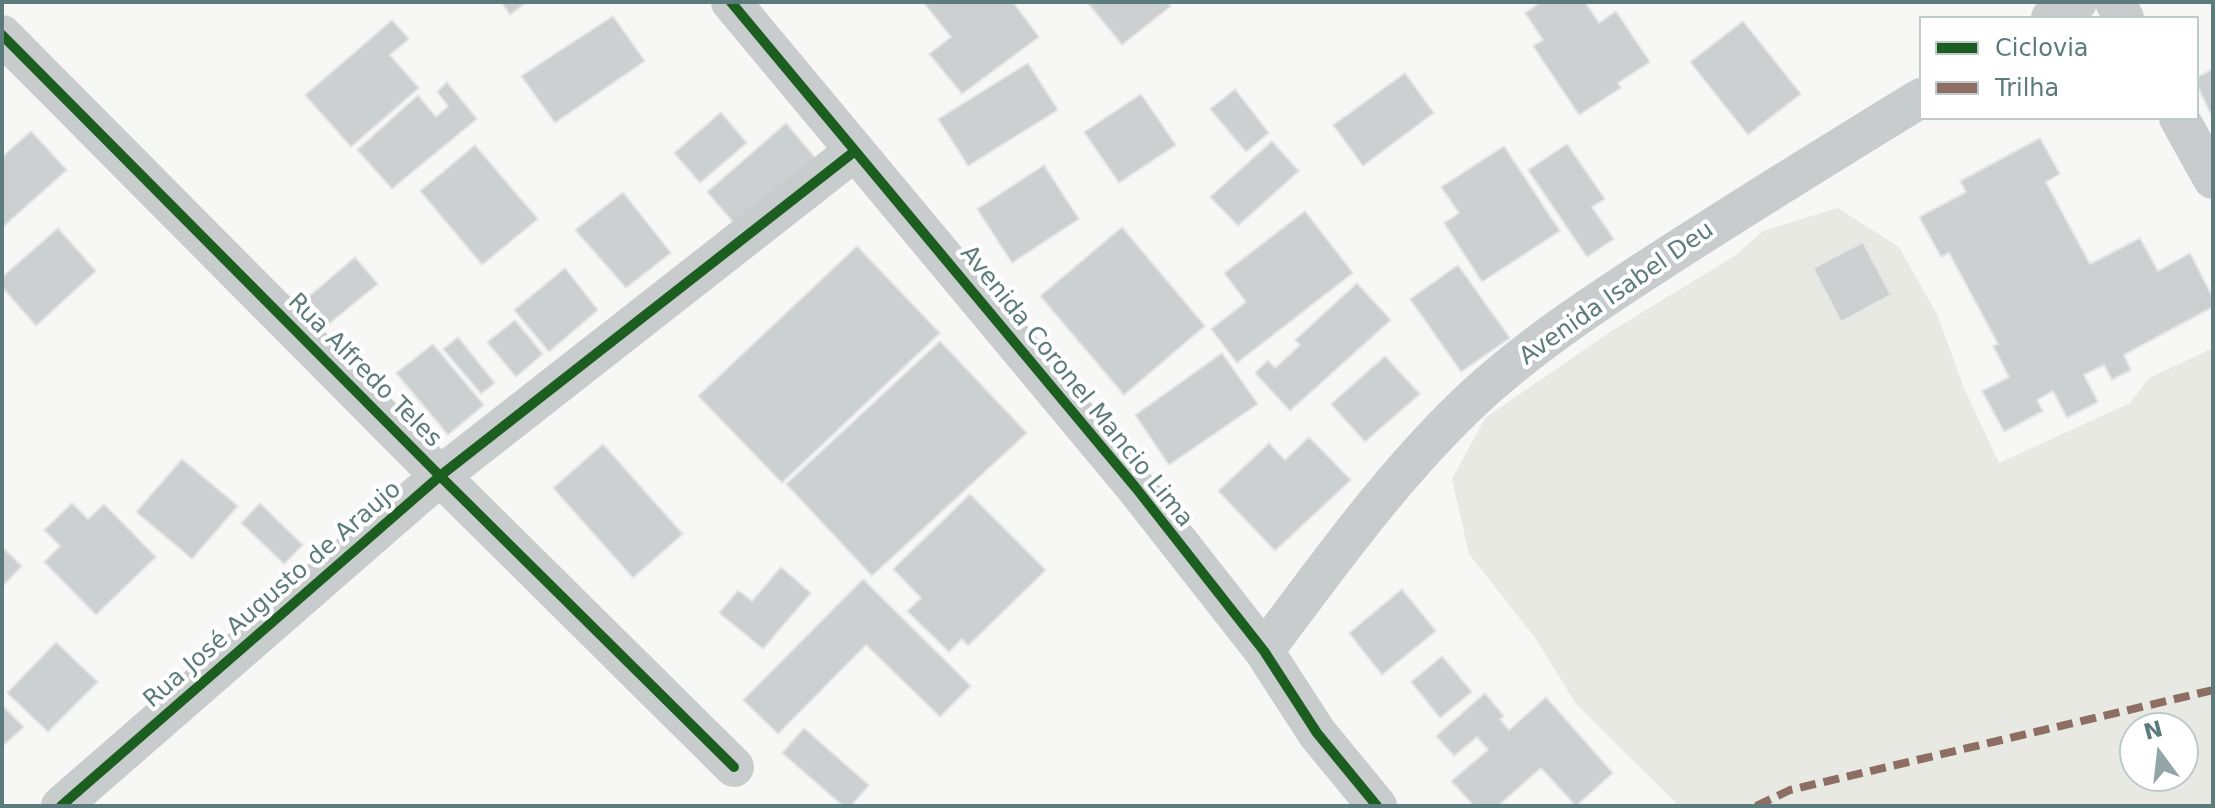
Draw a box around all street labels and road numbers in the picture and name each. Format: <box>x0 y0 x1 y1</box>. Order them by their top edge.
street label: Avenida Isabel Deu <box>1514 216 1720 372</box>
street label: Avenida Coronel Mancio Lima <box>953 240 1199 534</box>
street label: Rua Alfredo Teles <box>281 288 447 454</box>
street label: Rua José Augusto de Araujo <box>139 475 407 715</box>

